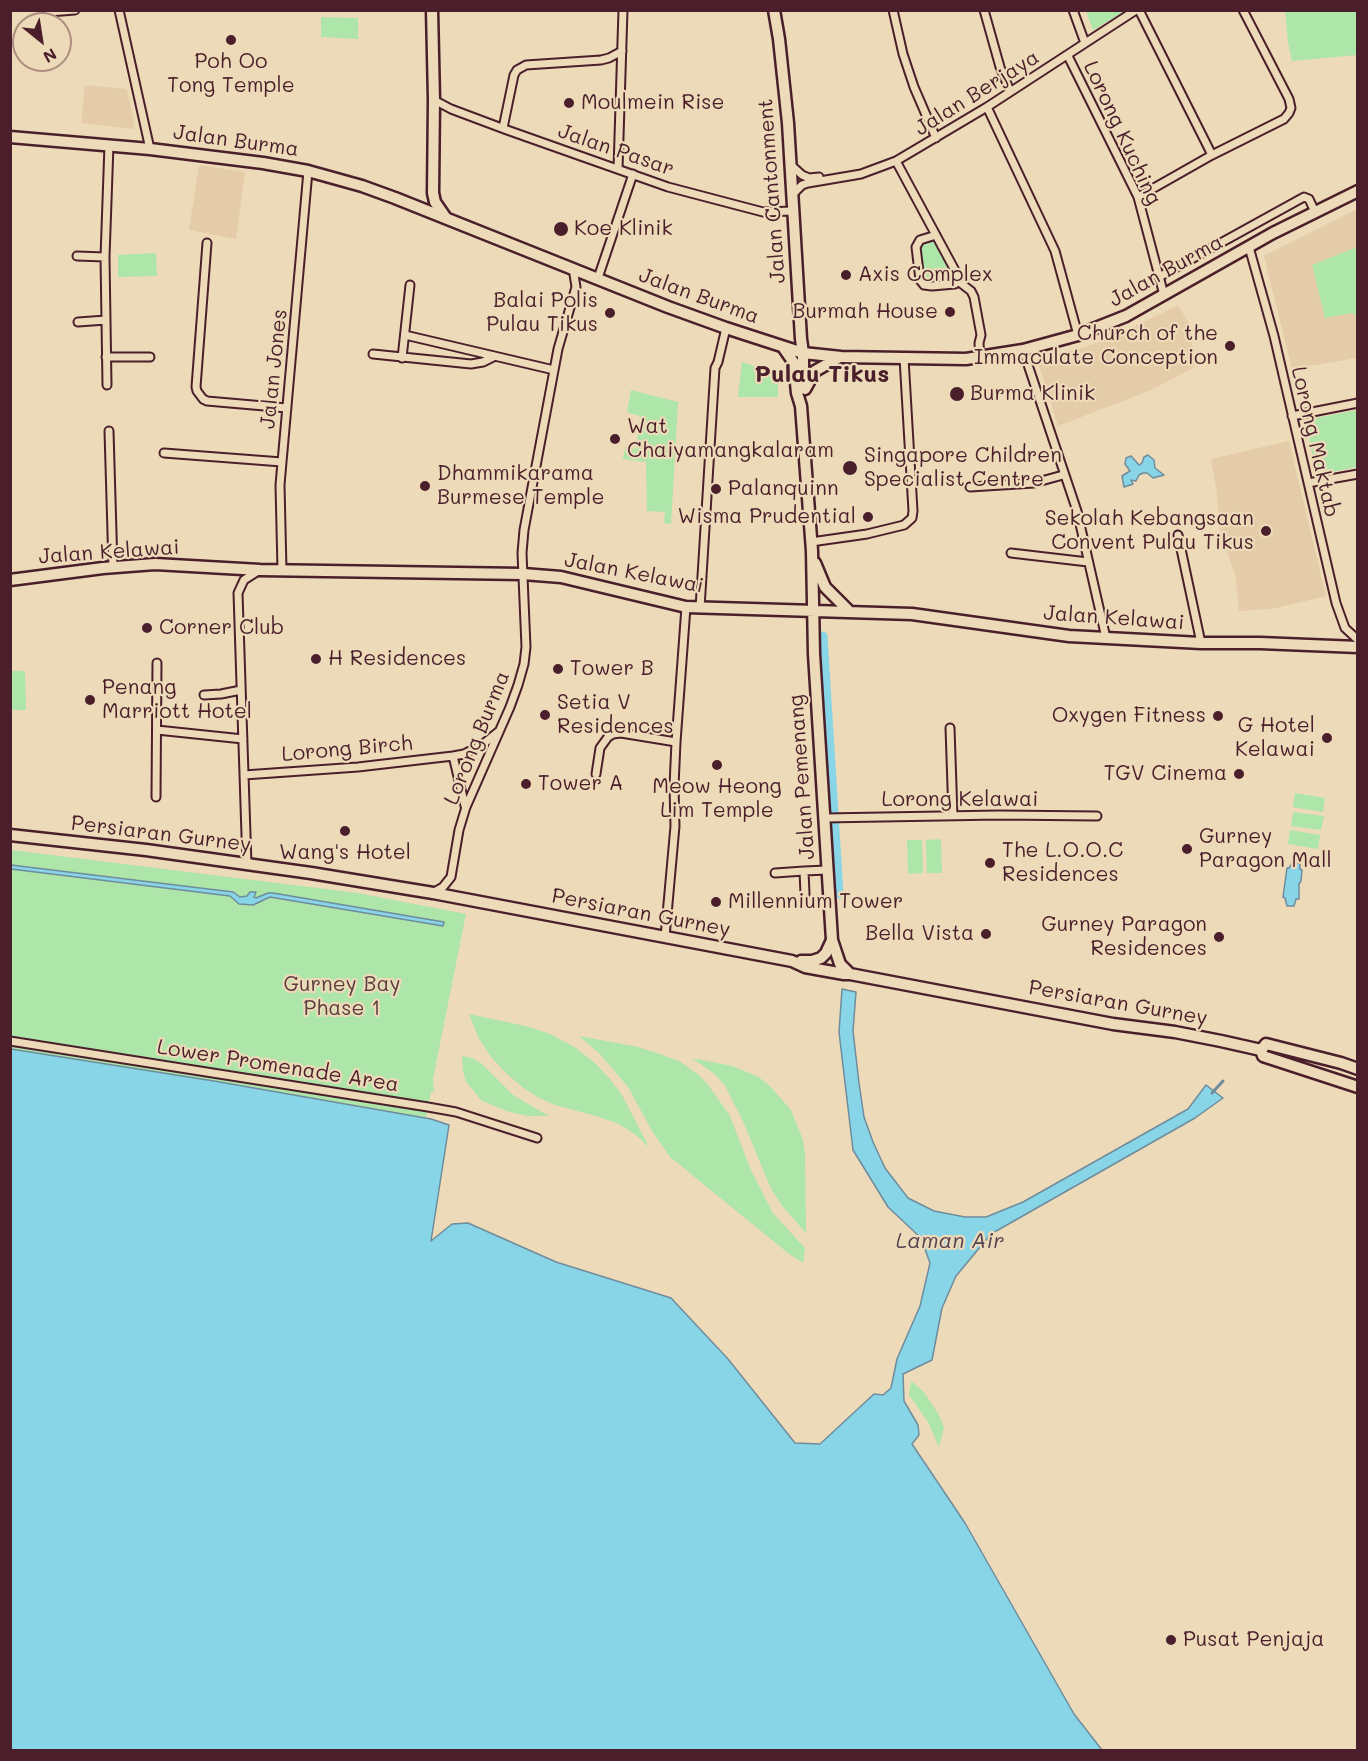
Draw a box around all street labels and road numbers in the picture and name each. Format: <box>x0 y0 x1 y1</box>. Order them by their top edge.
street label: Jalan Berjaya <box>910 45 1044 141</box>
street label: Lorong Kuching <box>1078 57 1166 209</box>
street label: Jalan Cantonment <box>753 98 791 284</box>
street label: Jalan Pasar <box>555 118 677 182</box>
street label: Jalan Burma <box>172 120 300 162</box>
street label: Jalan Burma <box>1105 229 1227 313</box>
street label: Jalan Burma <box>635 263 763 329</box>
street label: Jalan Jones <box>255 308 293 430</box>
street label: Lorong Maktab <box>1285 364 1345 520</box>
street label: Jalan Kelawai <box>38 535 180 569</box>
street label: Jalan Kelawai <box>562 547 706 599</box>
street label: Jalan Kelawai <box>1043 601 1185 635</box>
street label: Lorong Burma <box>439 667 515 809</box>
street label: Jalan Pemenang <box>784 694 820 860</box>
street label: Lorong Birch <box>281 731 413 767</box>
street label: Lorong Kelawai <box>882 787 1038 813</box>
street label: Persiaran Gurney <box>70 810 252 858</box>
street label: Persiaran Gurney <box>550 883 732 943</box>
street label: Persiaran Gurney <box>1027 975 1209 1031</box>
street label: Lower Promenade Area <box>155 1034 401 1098</box>

